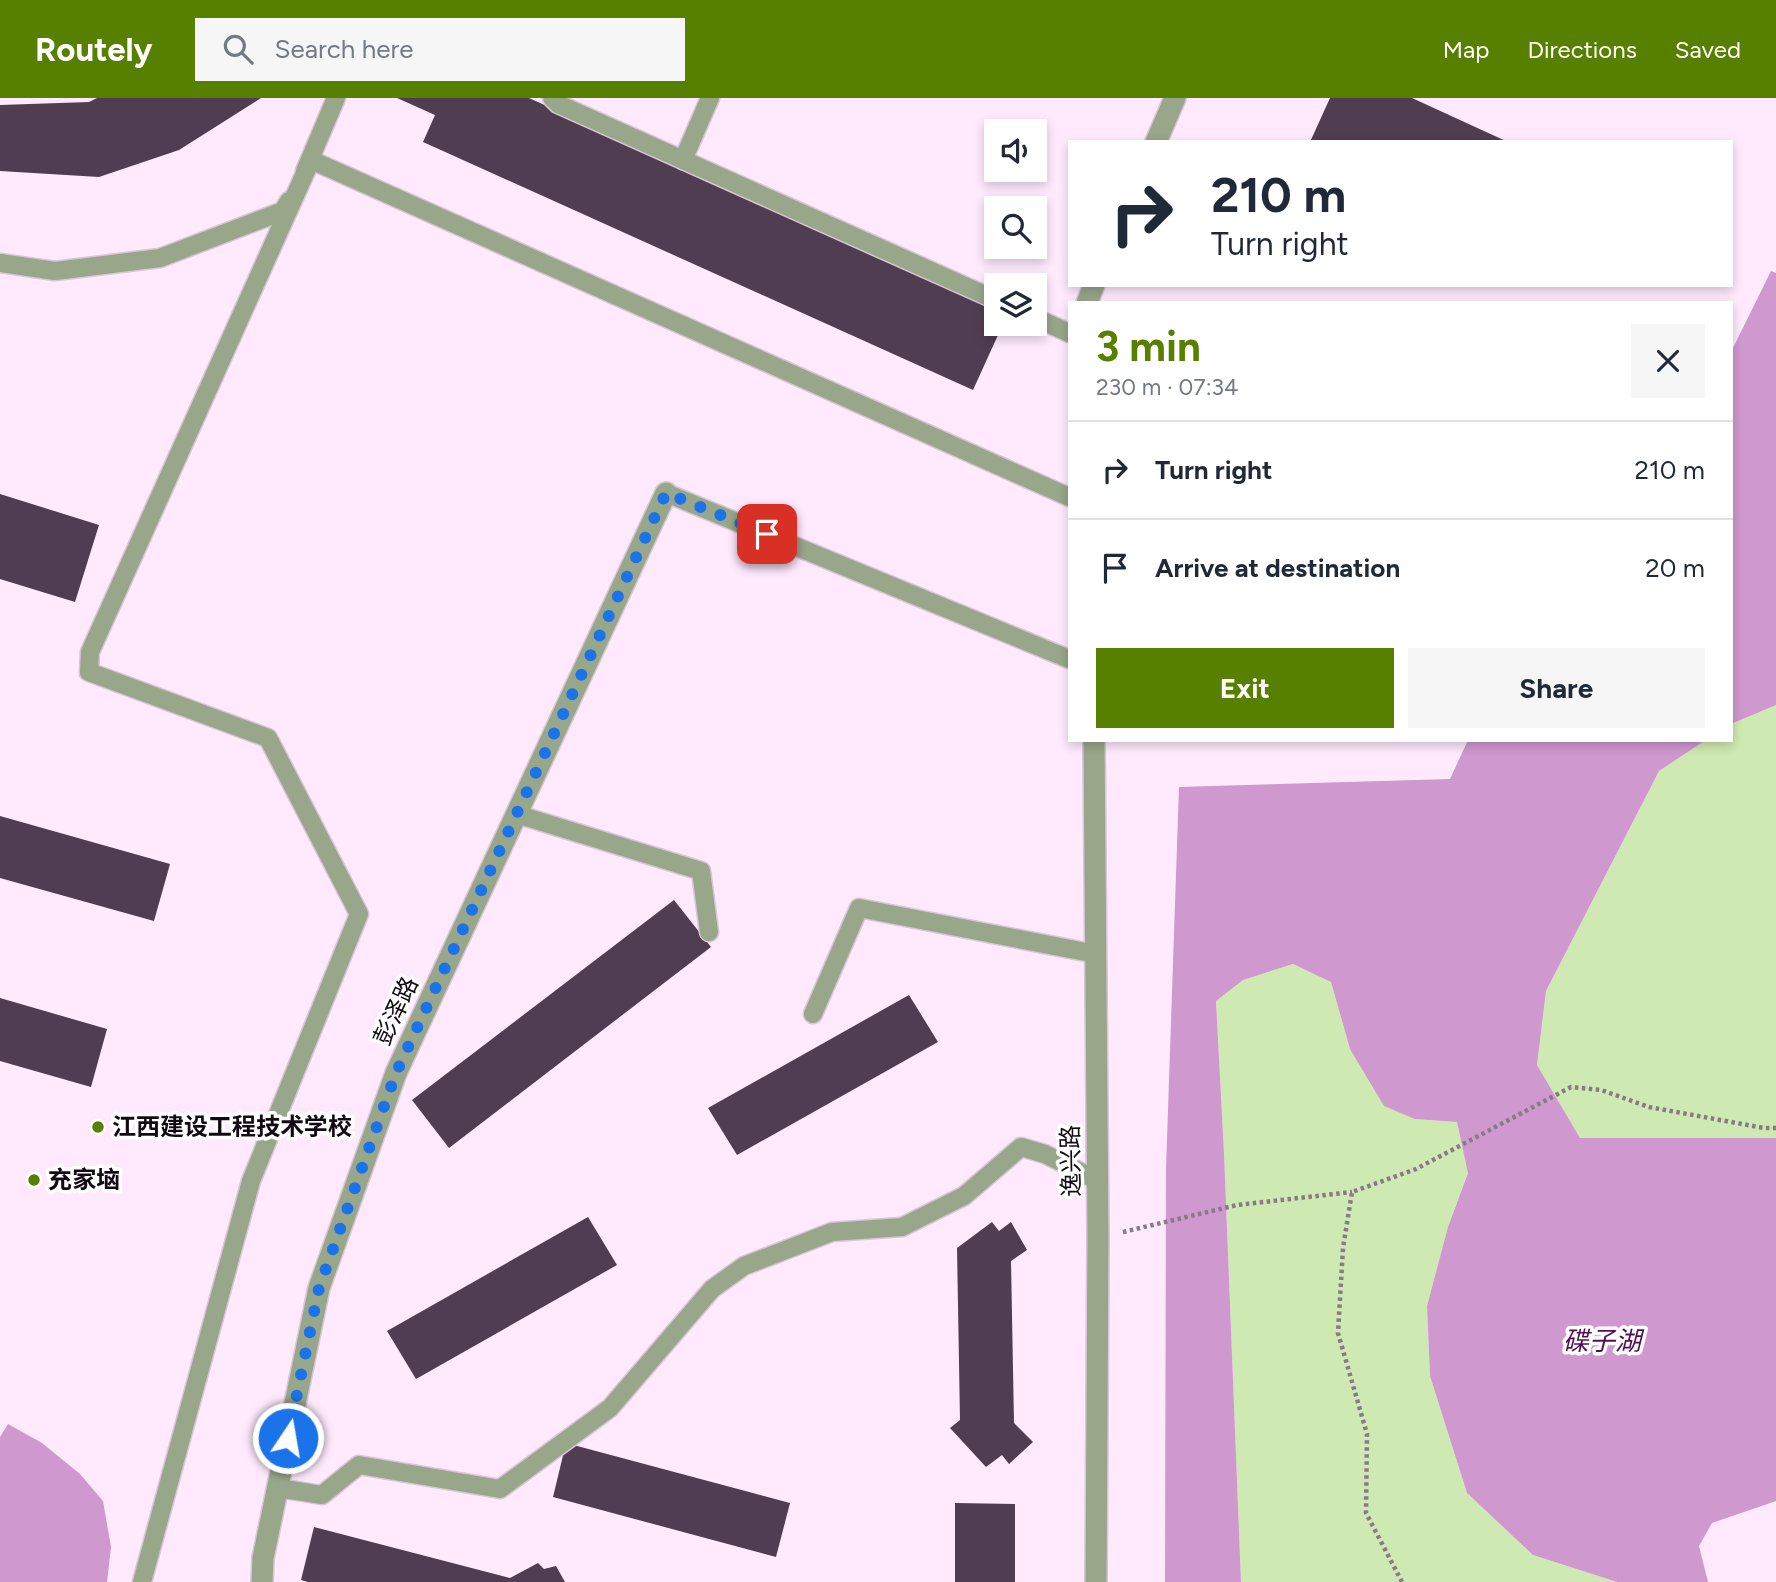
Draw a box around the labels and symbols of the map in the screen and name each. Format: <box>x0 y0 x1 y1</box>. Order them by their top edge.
pin <box>737 504 797 564</box>
street label: 彭泽路 <box>367 972 424 1050</box>
place label: 江西建设工程技术学校 <box>112 1112 352 1141</box>
marker: 江西建设工程技术学校 <box>90 1119 106 1135</box>
street label: 逸兴路 <box>1055 1125 1086 1197</box>
place label: 充家垴 <box>48 1165 120 1194</box>
marker: 充家垴 <box>26 1172 42 1188</box>
water label: 碟子湖 <box>1563 1325 1645 1357</box>
position arrow <box>251 1401 325 1475</box>

